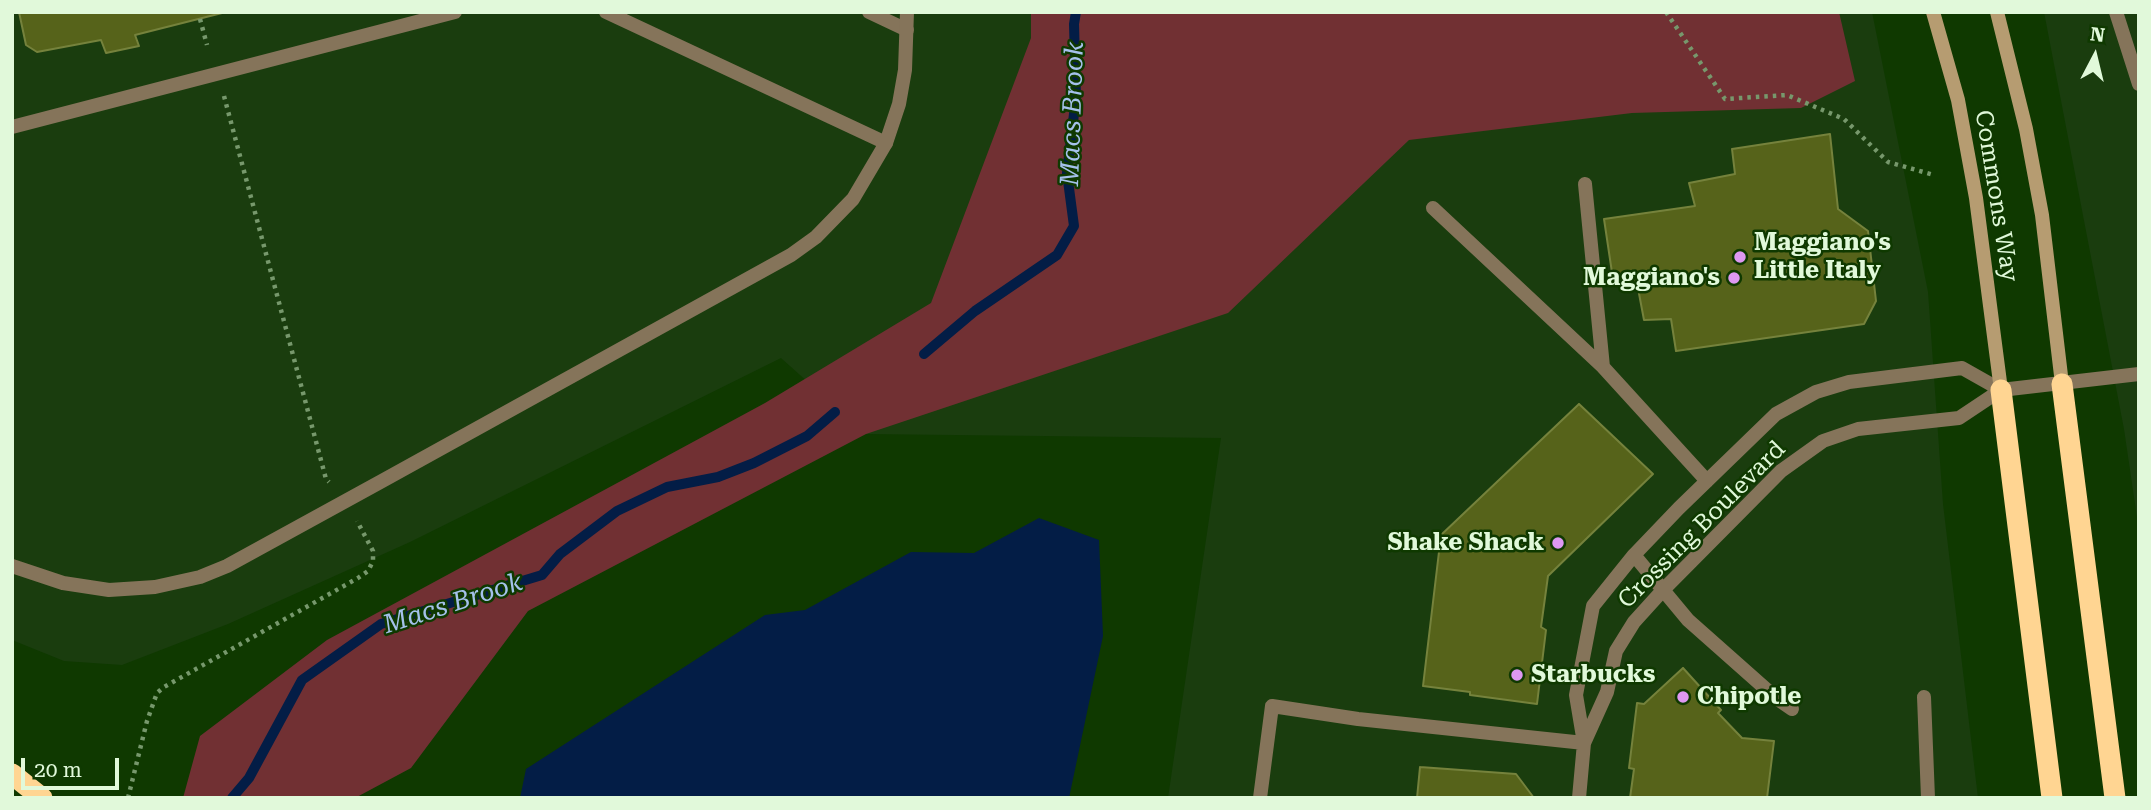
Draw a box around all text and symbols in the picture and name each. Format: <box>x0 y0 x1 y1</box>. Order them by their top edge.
north arrow <box>2060 21 2130 91</box>
text: N <box>2089 22 2106 47</box>
water label: Macs Brook <box>1055 41 1091 187</box>
street label: Commons Way <box>1968 108 2024 284</box>
place label: Maggiano's Little Italy <box>1754 229 1891 285</box>
marker: Maggiano's Little Italy <box>1732 249 1748 265</box>
place label: Maggiano's <box>1583 264 1720 292</box>
marker: Maggiano's <box>1726 270 1742 286</box>
street label: Crossing Boulevard <box>1612 435 1792 615</box>
place label: Shake Shack <box>1388 529 1544 557</box>
marker: Shake Shack <box>1550 535 1566 551</box>
water label: Macs Brook <box>379 567 527 641</box>
place label: Starbucks <box>1531 661 1655 689</box>
marker: Starbucks <box>1509 667 1525 683</box>
place label: Chipotle <box>1697 683 1801 711</box>
marker: Chipotle <box>1675 689 1691 705</box>
scale bar <box>24 744 122 788</box>
text: 20 m <box>34 758 82 782</box>

